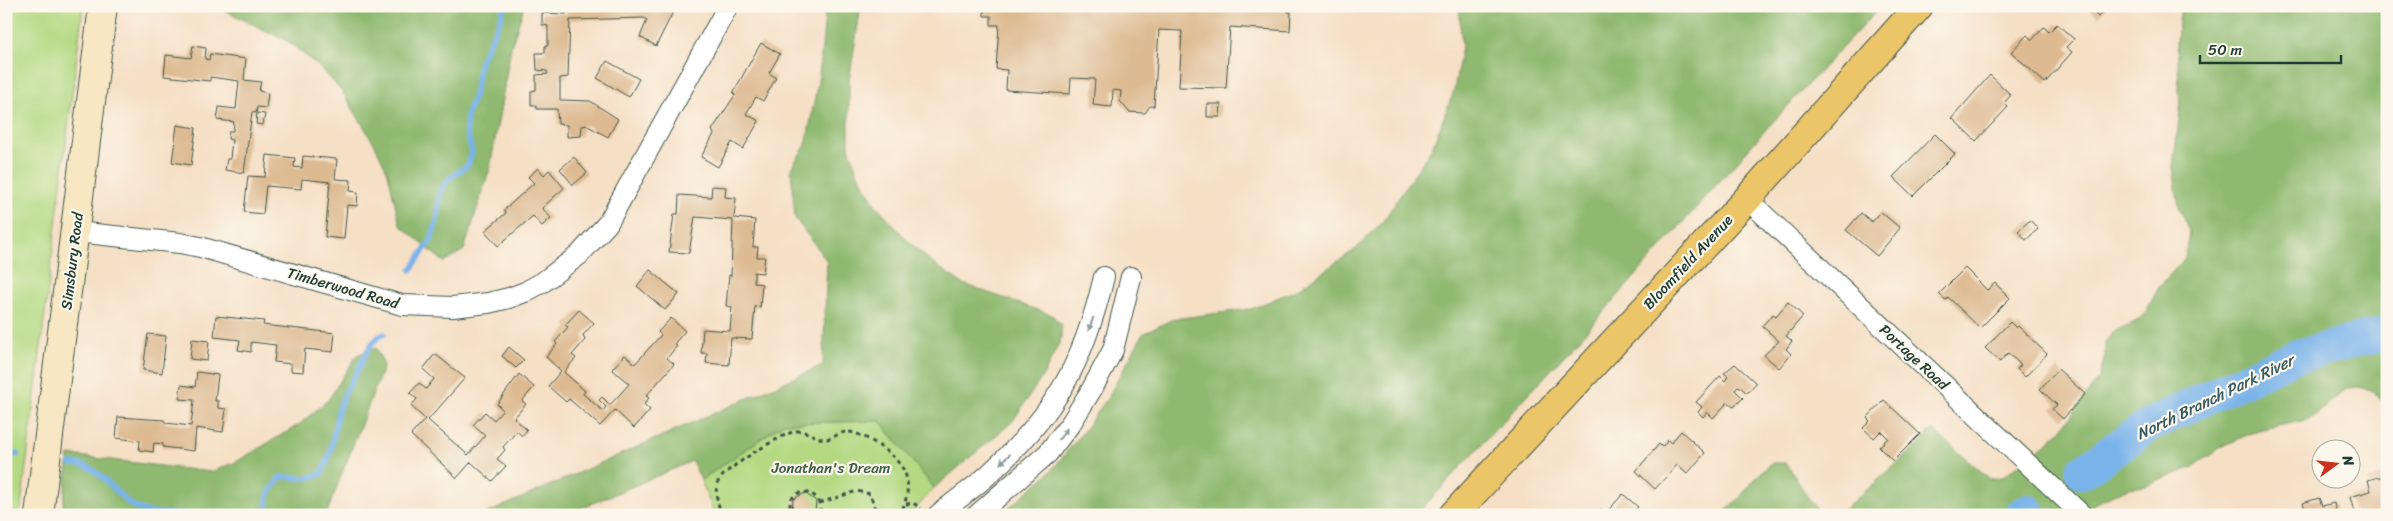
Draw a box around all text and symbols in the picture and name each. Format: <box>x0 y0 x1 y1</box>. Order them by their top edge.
scale bar <box>2200 32 2342 64</box>
text: 50 m <box>2208 37 2243 63</box>
street label: Bloomfield Avenue <box>1637 208 1739 316</box>
street label: Simsbury Road <box>53 210 91 311</box>
street label: Timberwood Road <box>284 260 403 317</box>
one-way arrow <box>1087 316 1095 331</box>
street label: Portage Road <box>1873 318 1956 397</box>
water label: North Branch Park River <box>2131 345 2302 448</box>
one-way arrow <box>1057 427 1068 440</box>
north arrow <box>2310 438 2360 488</box>
text: N <box>2334 452 2361 469</box>
one-way arrow <box>999 453 1011 465</box>
park label: Jonathan's Dream <box>771 455 891 481</box>

